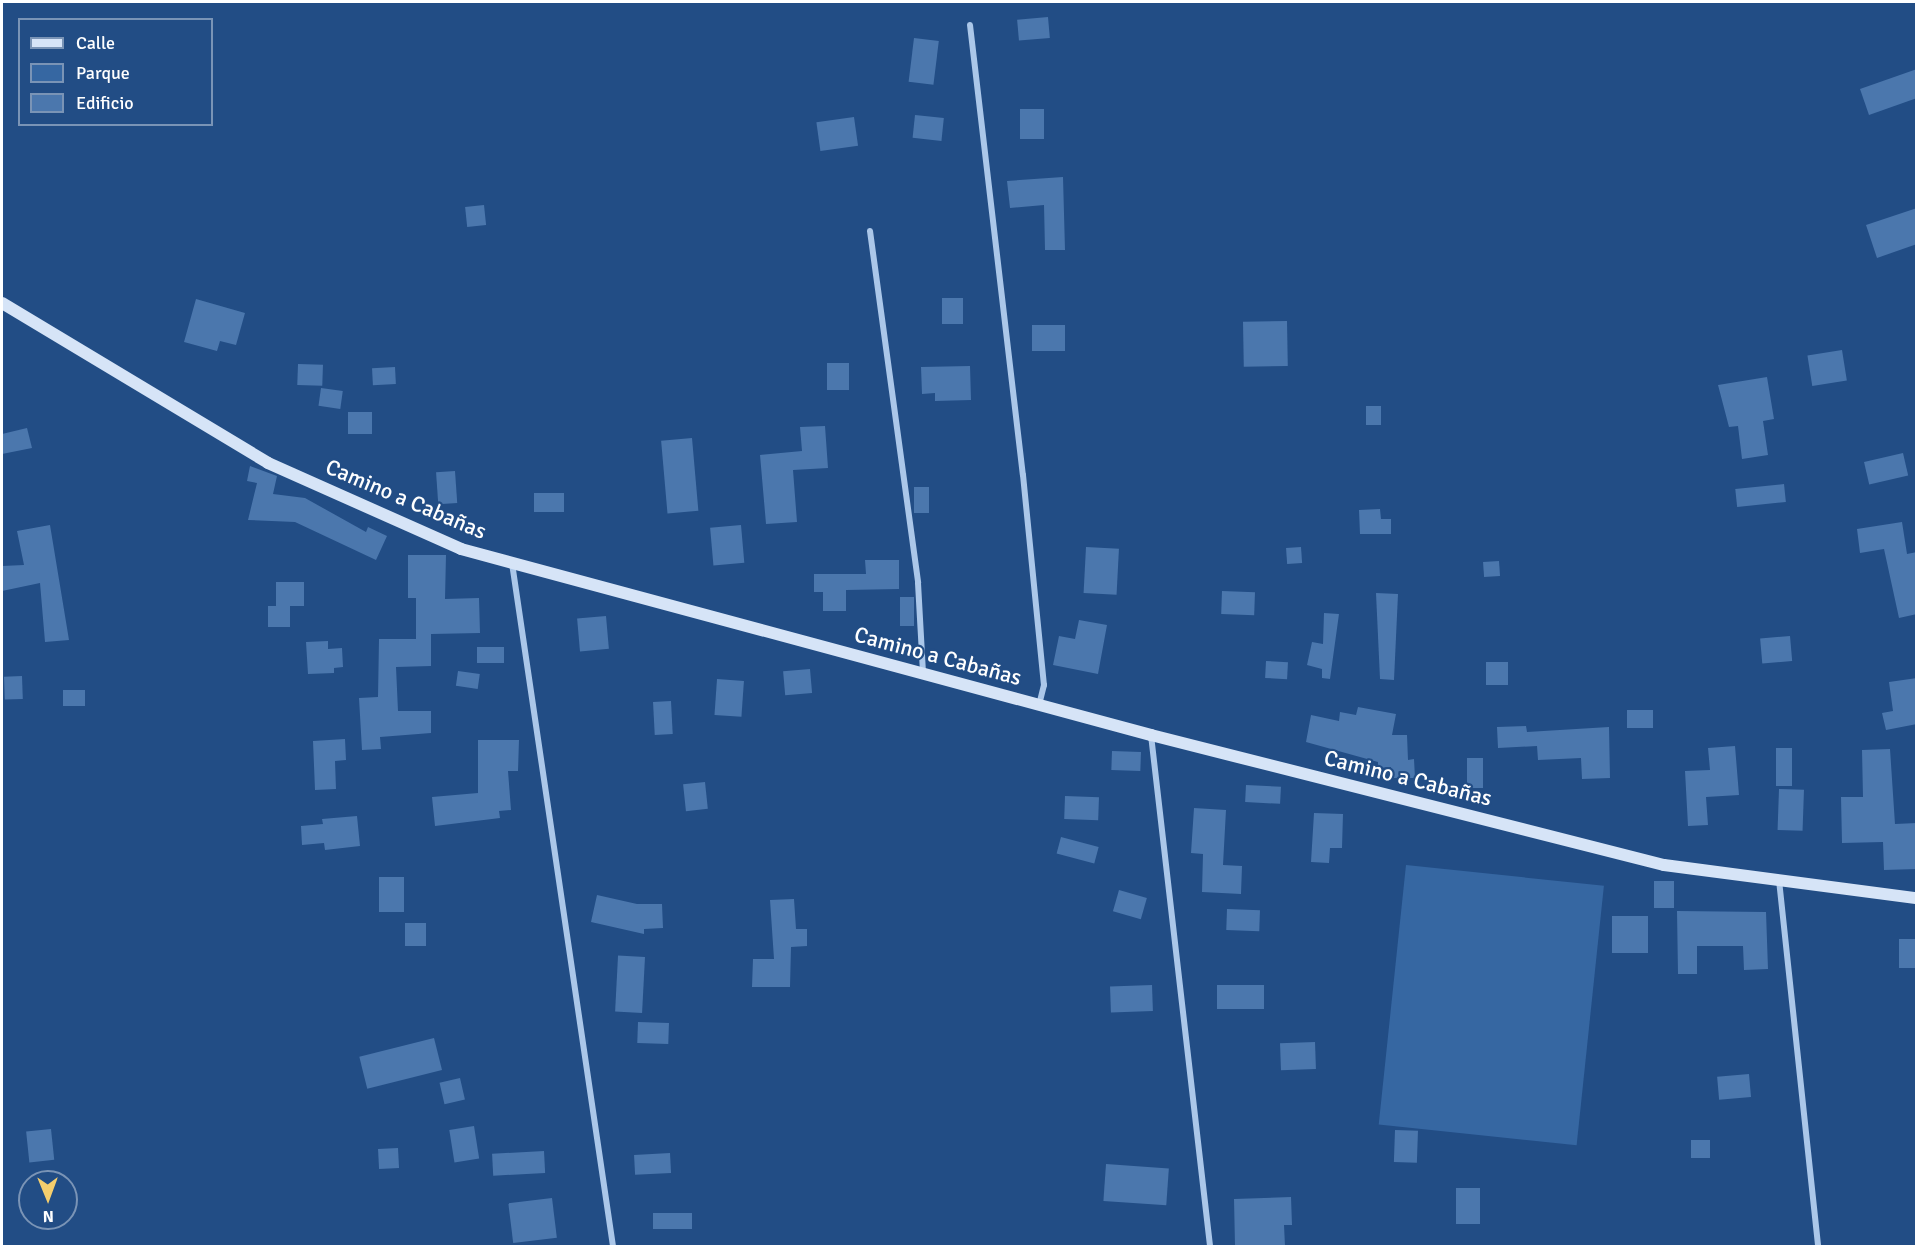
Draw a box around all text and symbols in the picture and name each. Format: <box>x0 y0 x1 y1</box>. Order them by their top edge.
legend <box>18 18 213 126</box>
text: Calle <box>76 32 115 54</box>
text: Parque <box>76 62 130 84</box>
text: Edificio <box>76 92 134 114</box>
street label: Camino a Cabañas <box>322 453 490 545</box>
street label: Camino a Cabañas <box>852 621 1024 691</box>
street label: Camino a Cabañas <box>1321 744 1495 812</box>
north arrow <box>18 1170 78 1230</box>
text: N <box>43 1206 54 1226</box>

